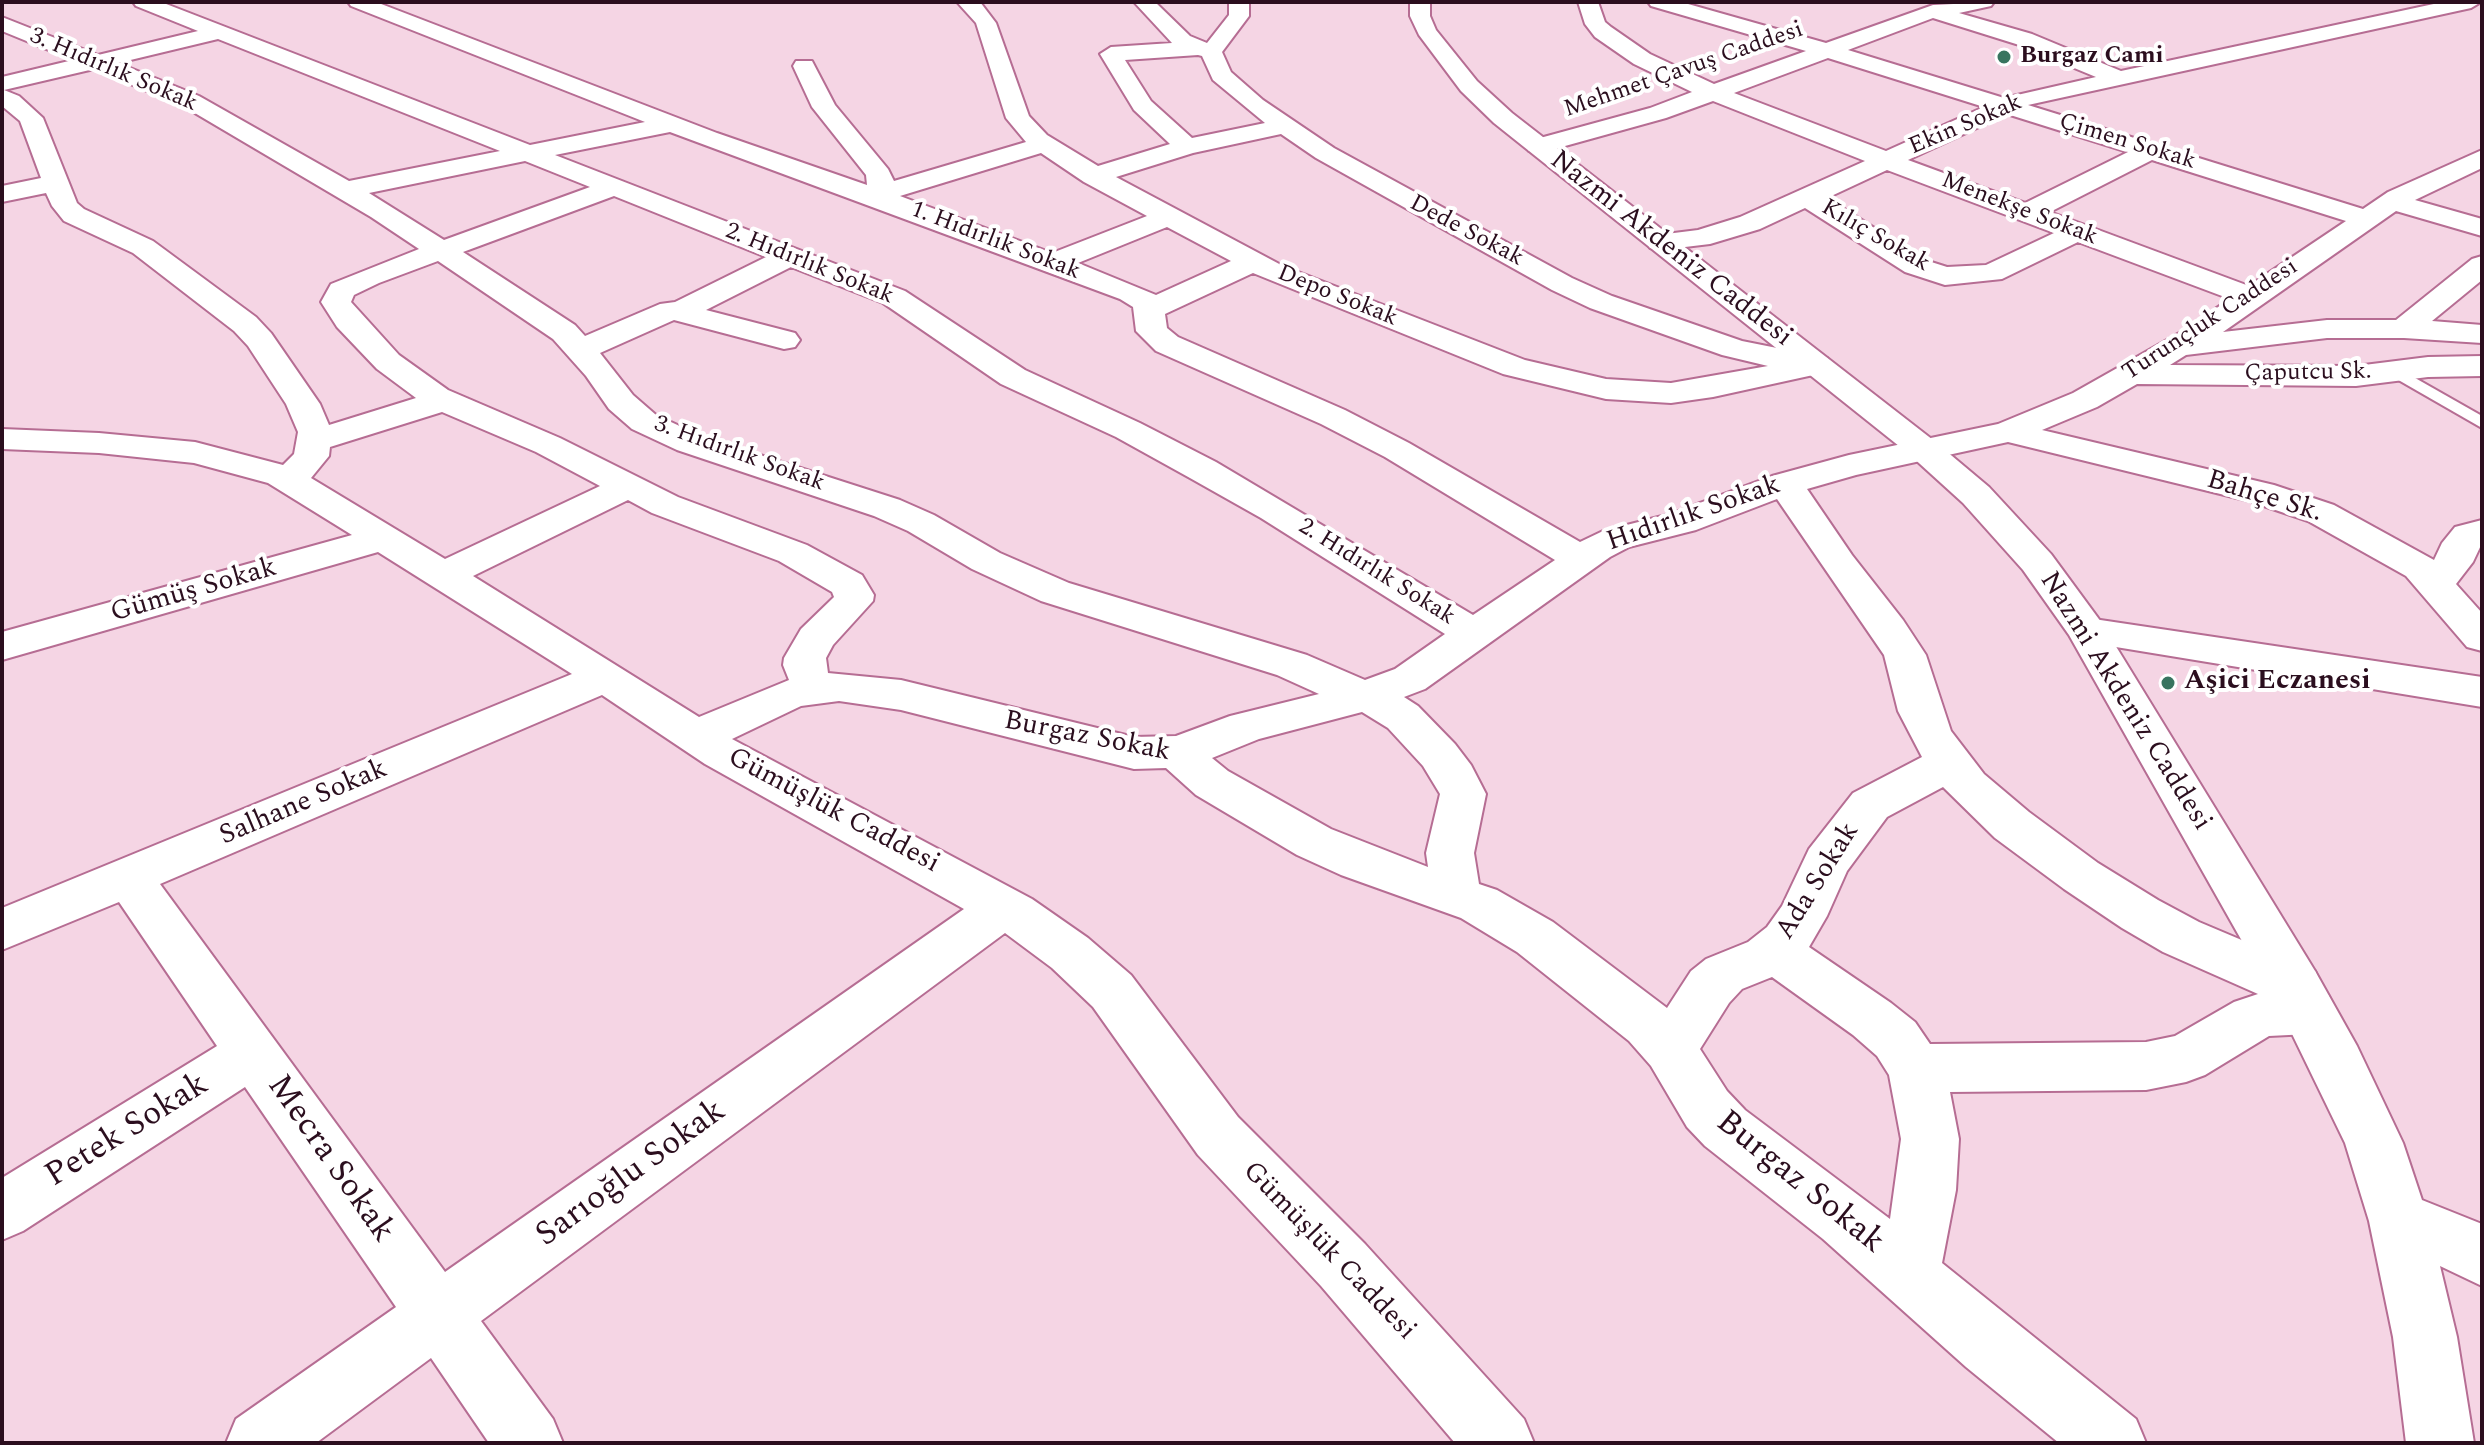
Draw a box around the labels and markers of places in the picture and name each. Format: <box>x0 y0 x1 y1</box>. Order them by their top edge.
place label: Burgaz Cami <box>2020 43 2163 71</box>
marker: Burgaz Cami <box>1995 48 2013 66</box>
place label: Aşici Eczanesi <box>2184 666 2371 700</box>
marker: Aşici Eczanesi <box>2159 674 2177 692</box>

